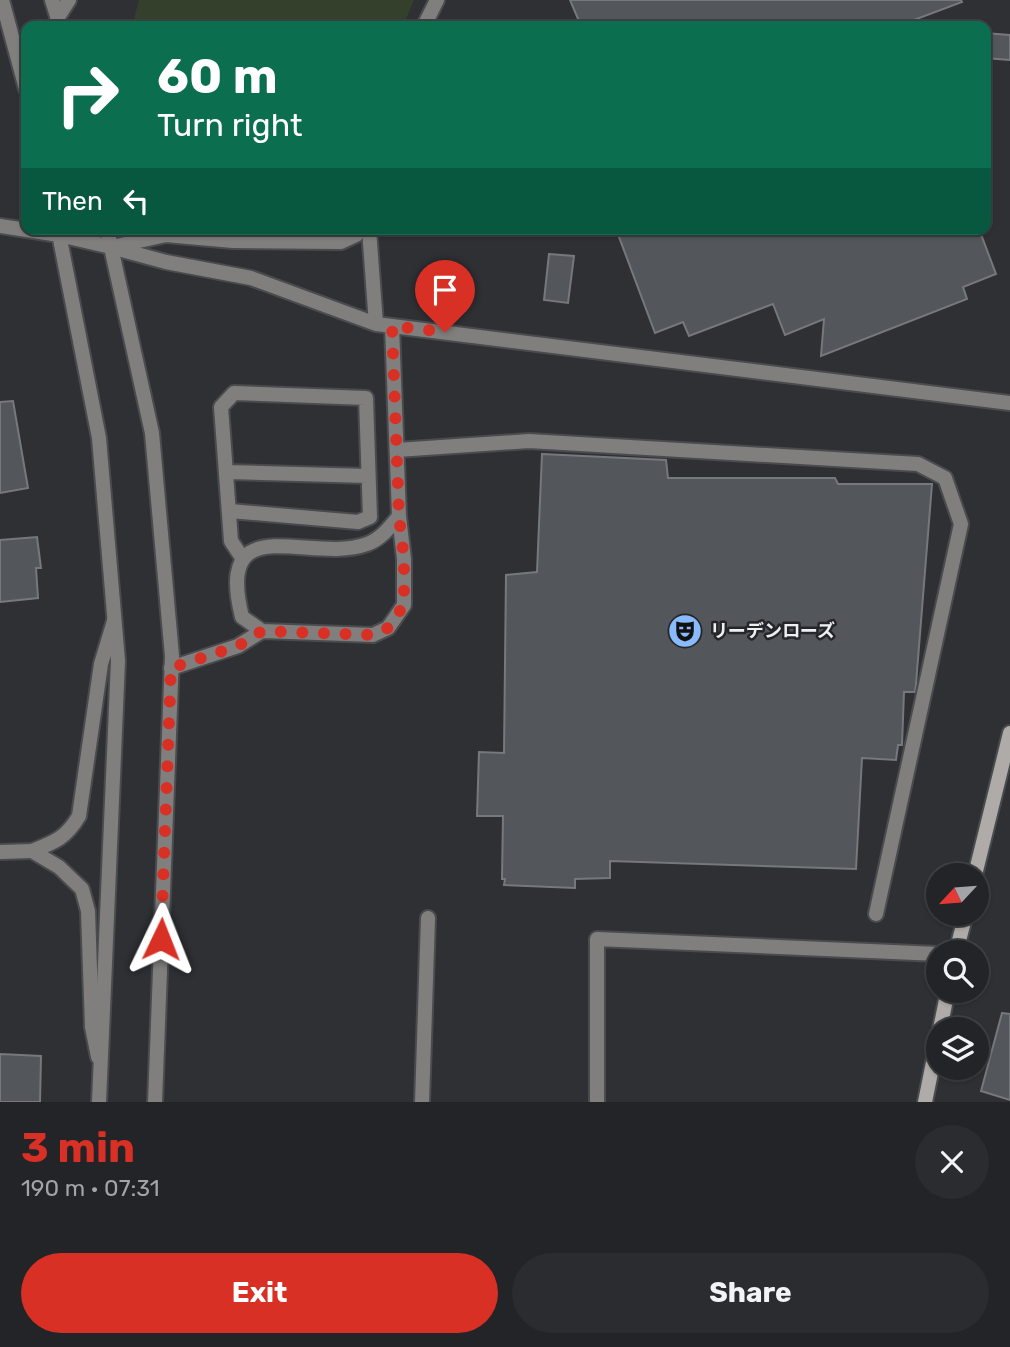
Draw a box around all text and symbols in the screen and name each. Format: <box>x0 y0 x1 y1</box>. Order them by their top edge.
text: 60 m <box>157 47 278 105</box>
icon: right <box>42 49 133 140</box>
text: Turn right <box>157 106 302 144</box>
icon: left <box>117 182 155 220</box>
text: Then <box>42 186 103 217</box>
pin <box>415 260 475 332</box>
icon: arrive <box>426 271 464 309</box>
theatre icon: リーデンローズ <box>666 612 704 650</box>
place label: リーデンローズ <box>710 620 835 642</box>
north arrow <box>926 863 989 926</box>
map controls <box>926 863 989 1080</box>
position arrow <box>124 902 198 976</box>
button: search <box>926 940 989 1003</box>
button: layers <box>926 1017 989 1080</box>
text: 3 min <box>21 1123 135 1173</box>
button: close <box>915 1125 989 1199</box>
text: 190 m · 07:31 <box>21 1174 160 1202</box>
button: Exit <box>21 1253 498 1333</box>
button: Share <box>512 1253 989 1333</box>

